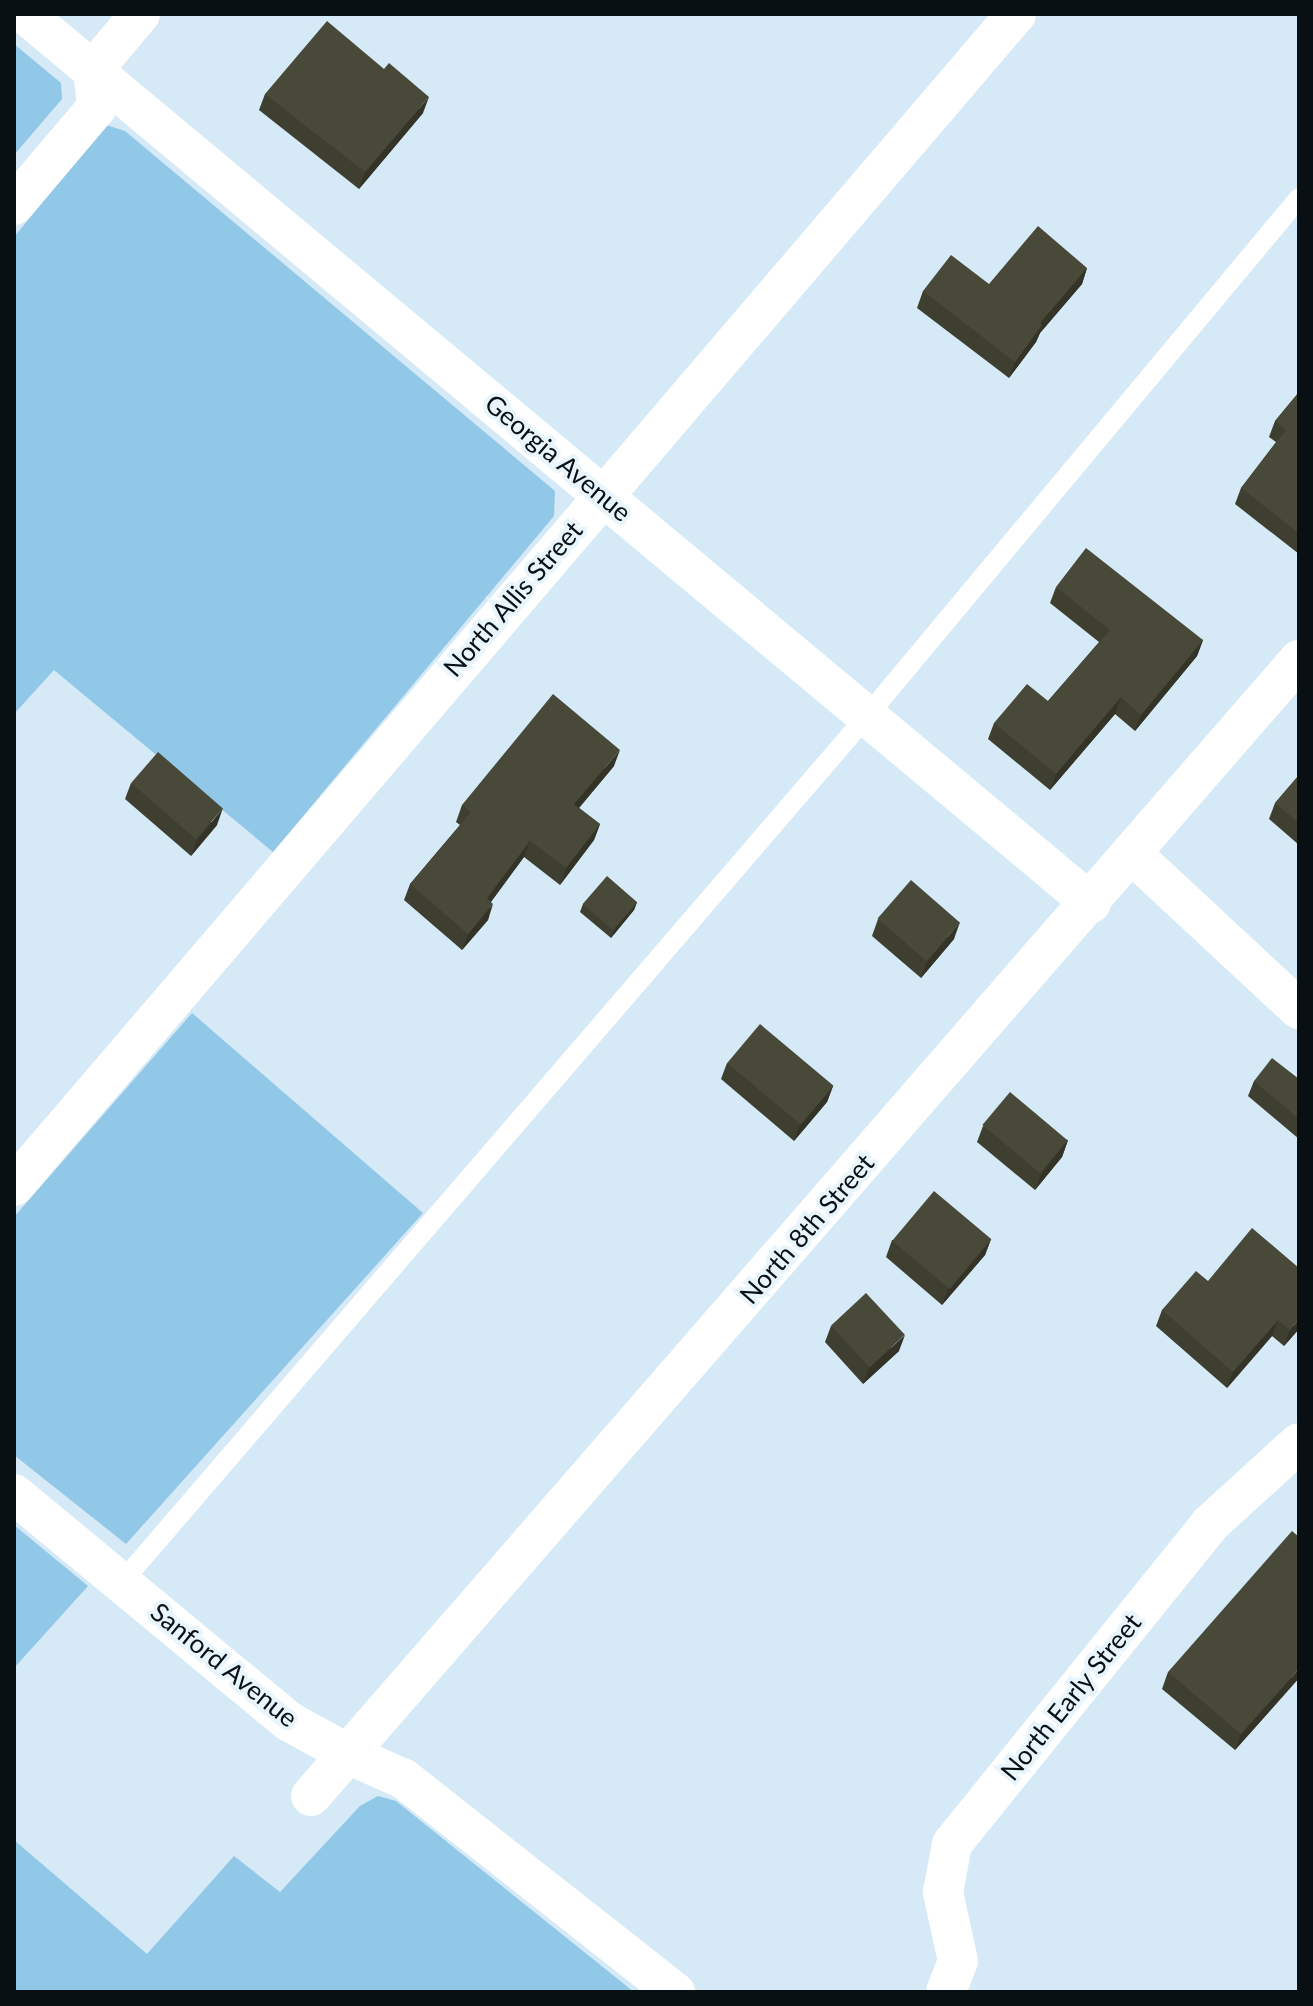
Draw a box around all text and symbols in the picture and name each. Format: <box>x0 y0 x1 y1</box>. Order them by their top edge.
street label: Georgia Avenue <box>478 388 638 528</box>
street label: North Allis Street <box>437 515 589 683</box>
street label: North 8th Street <box>734 1148 880 1310</box>
street label: Sanford Avenue <box>144 1596 304 1734</box>
street label: North Early Street <box>994 1607 1148 1787</box>

